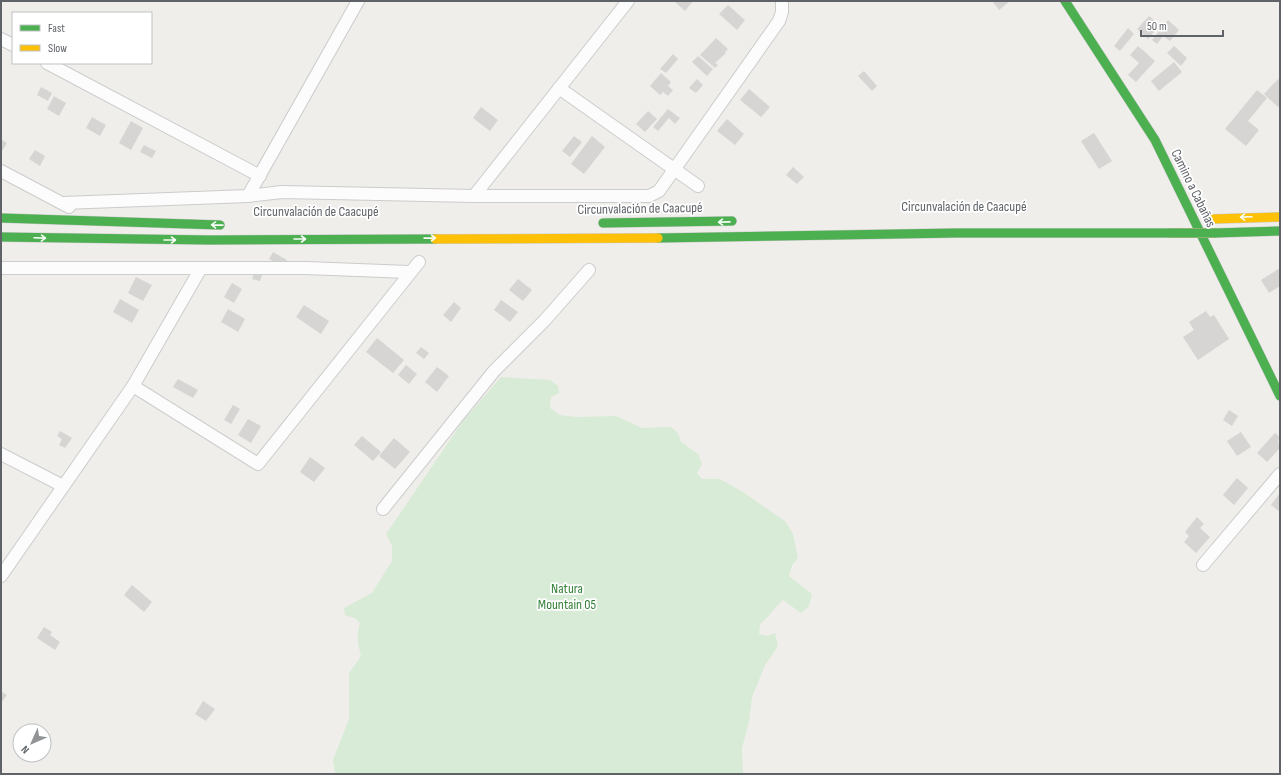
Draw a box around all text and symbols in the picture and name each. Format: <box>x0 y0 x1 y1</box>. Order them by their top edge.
legend <box>12 12 152 64</box>
scale bar <box>1141 12 1223 38</box>
text: 50 m <box>1147 19 1167 34</box>
text: Fast <box>48 21 65 36</box>
text: Slow <box>48 41 67 56</box>
street label: Camino a Cabañas <box>1167 146 1220 230</box>
street label: Circunvalación de Caacupé <box>901 198 1027 215</box>
street label: Circunvalación de Caacupé <box>577 199 703 218</box>
street label: Circunvalación de Caacupé <box>253 203 379 220</box>
one-way arrow <box>1240 213 1253 221</box>
one-way arrow <box>718 218 731 225</box>
one-way arrow <box>211 221 224 229</box>
one-way arrow <box>423 234 436 242</box>
one-way arrow <box>33 235 46 242</box>
one-way arrow <box>293 235 306 243</box>
one-way arrow <box>163 236 176 244</box>
park label: Natura Mountain 05 <box>538 580 597 613</box>
north arrow <box>12 723 52 763</box>
text: N <box>19 743 32 756</box>

